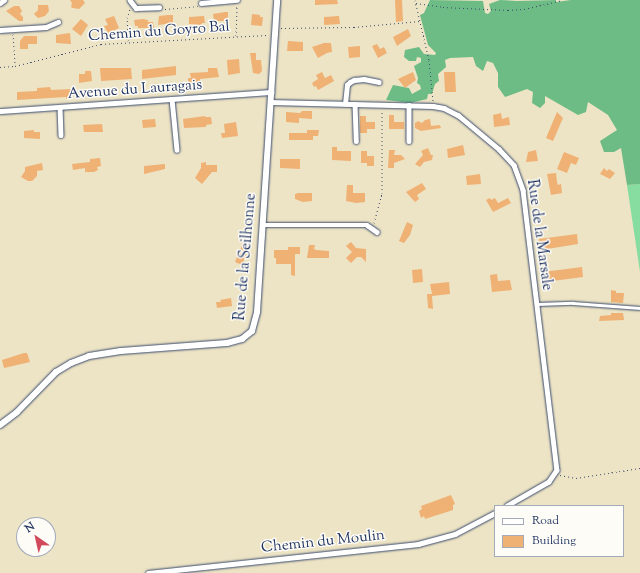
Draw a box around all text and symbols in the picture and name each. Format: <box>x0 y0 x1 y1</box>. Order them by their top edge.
street label: Chemin du Goyro Bal <box>88 18 230 46</box>
street label: Avenue du Lauragais <box>67 76 203 104</box>
street label: Rue de la Marsale <box>522 178 556 292</box>
street label: Rue de la Seilhonne <box>231 193 261 321</box>
legend <box>494 505 624 557</box>
text: Road <box>532 512 559 530</box>
north arrow <box>16 517 56 557</box>
text: N <box>22 519 38 537</box>
street label: Chemin du Moulin <box>260 527 386 557</box>
text: Building <box>532 532 576 550</box>

